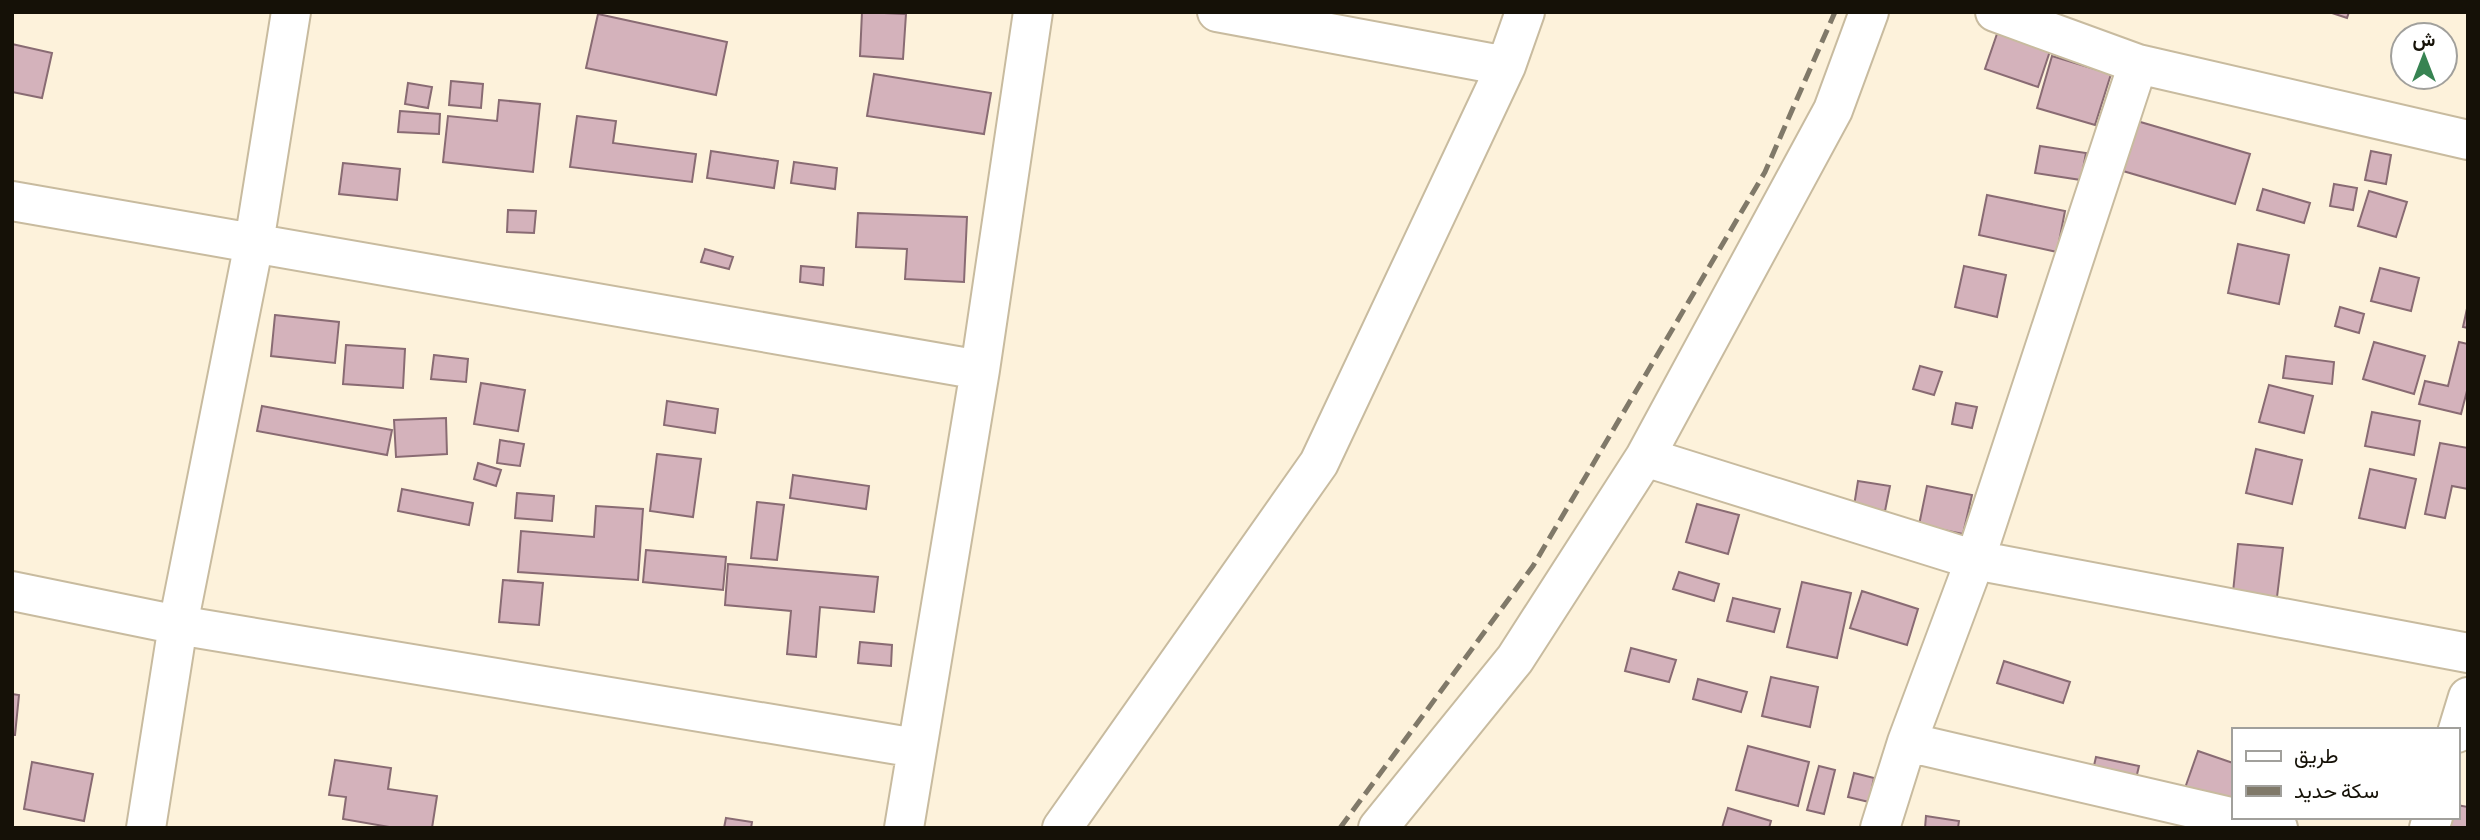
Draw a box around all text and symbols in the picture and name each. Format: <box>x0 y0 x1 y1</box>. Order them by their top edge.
north arrow <box>2389 21 2459 91</box>
text: ش <box>2413 27 2436 51</box>
legend <box>2232 728 2459 819</box>
text: طريق <box>2294 742 2339 769</box>
text: سكة حديد <box>2294 777 2379 803</box>

